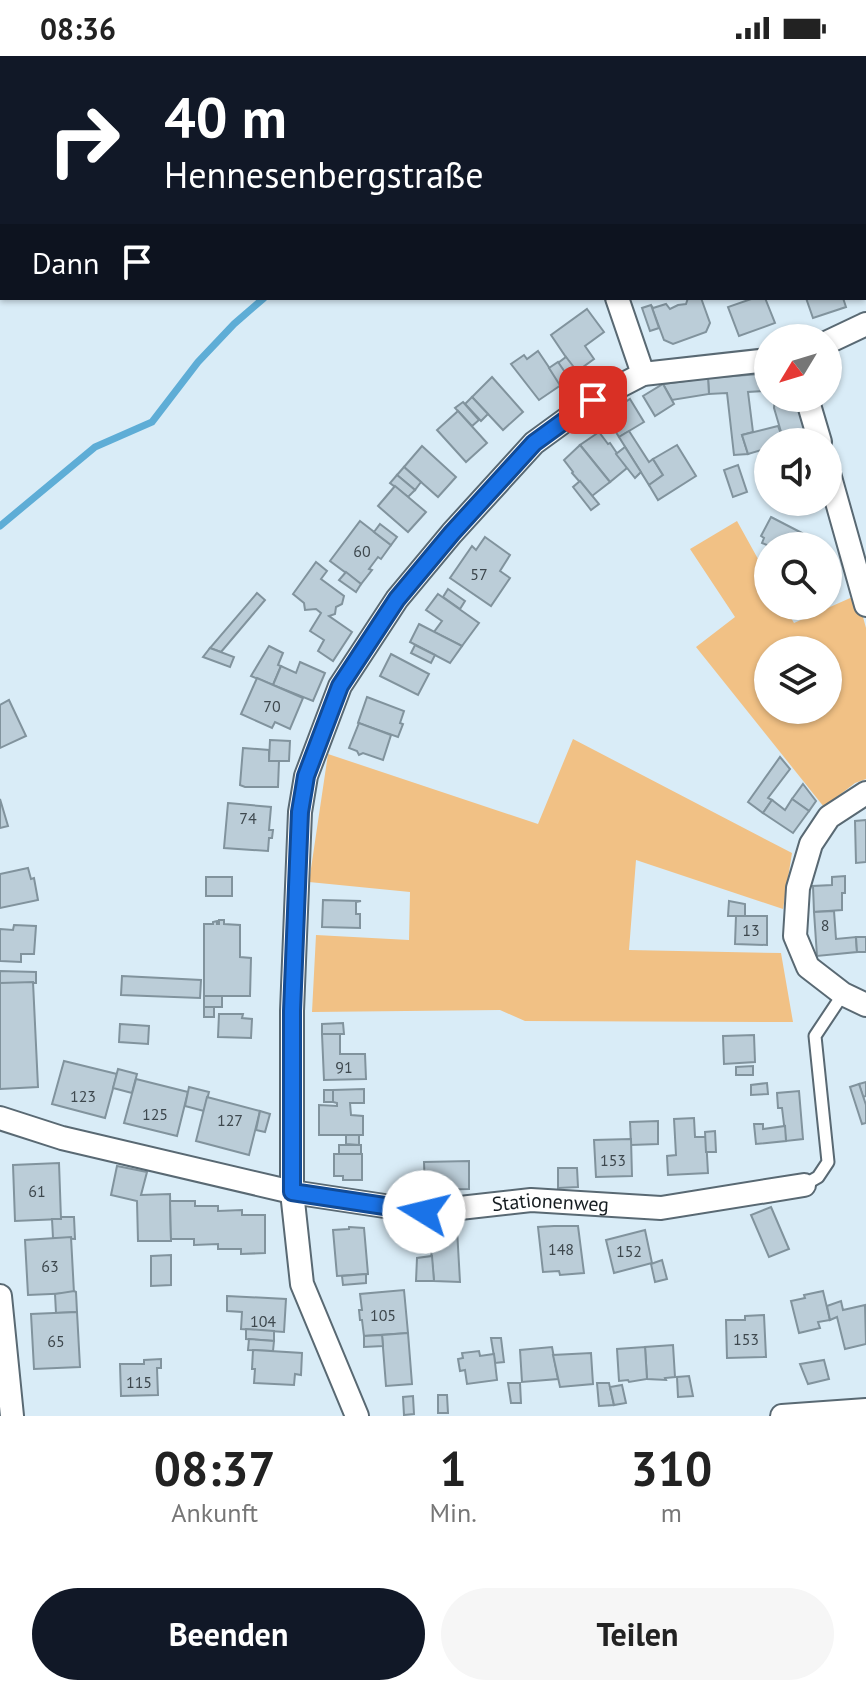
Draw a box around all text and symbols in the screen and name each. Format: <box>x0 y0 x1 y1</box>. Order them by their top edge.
text: 08:36 <box>40 9 116 48</box>
text: 40 m <box>164 81 287 153</box>
icon: right <box>32 88 136 192</box>
text: Hennesenbergstraße <box>164 151 484 198</box>
icon: arrive <box>115 240 159 284</box>
text: Dann <box>32 243 99 282</box>
north arrow <box>754 324 842 412</box>
map controls <box>754 324 842 724</box>
pin <box>559 366 627 434</box>
icon: arrive <box>571 378 615 422</box>
button: sound <box>754 428 842 516</box>
button: search <box>754 532 842 620</box>
house number: 60 <box>353 541 371 561</box>
house number: 57 <box>470 564 488 584</box>
button: layers <box>754 636 842 724</box>
house number: 70 <box>263 696 281 716</box>
house number: 74 <box>239 808 257 828</box>
house number: 8 <box>821 915 829 935</box>
house number: 13 <box>742 920 760 940</box>
house number: 91 <box>335 1057 353 1077</box>
house number: 123 <box>70 1086 96 1106</box>
house number: 125 <box>142 1104 168 1124</box>
house number: 127 <box>217 1110 243 1130</box>
house number: 153 <box>600 1150 626 1170</box>
position arrow <box>382 1170 466 1254</box>
house number: 61 <box>28 1181 46 1201</box>
street label: Stationenweg <box>490 1187 610 1218</box>
house number: 148 <box>548 1239 574 1259</box>
house number: 152 <box>616 1241 642 1261</box>
house number: 63 <box>41 1256 59 1276</box>
house number: 105 <box>370 1305 396 1325</box>
house number: 104 <box>250 1311 276 1331</box>
house number: 153 <box>733 1329 759 1349</box>
house number: 65 <box>47 1331 65 1351</box>
house number: 115 <box>126 1372 152 1392</box>
text: 08:37 <box>154 1437 276 1499</box>
text: 1 <box>439 1437 467 1499</box>
text: 310 <box>631 1437 712 1499</box>
text: Ankunft <box>171 1496 258 1529</box>
text: Min. <box>429 1496 477 1529</box>
text: m <box>661 1496 682 1529</box>
button: Beenden <box>32 1588 425 1680</box>
button: Teilen <box>441 1588 834 1680</box>

